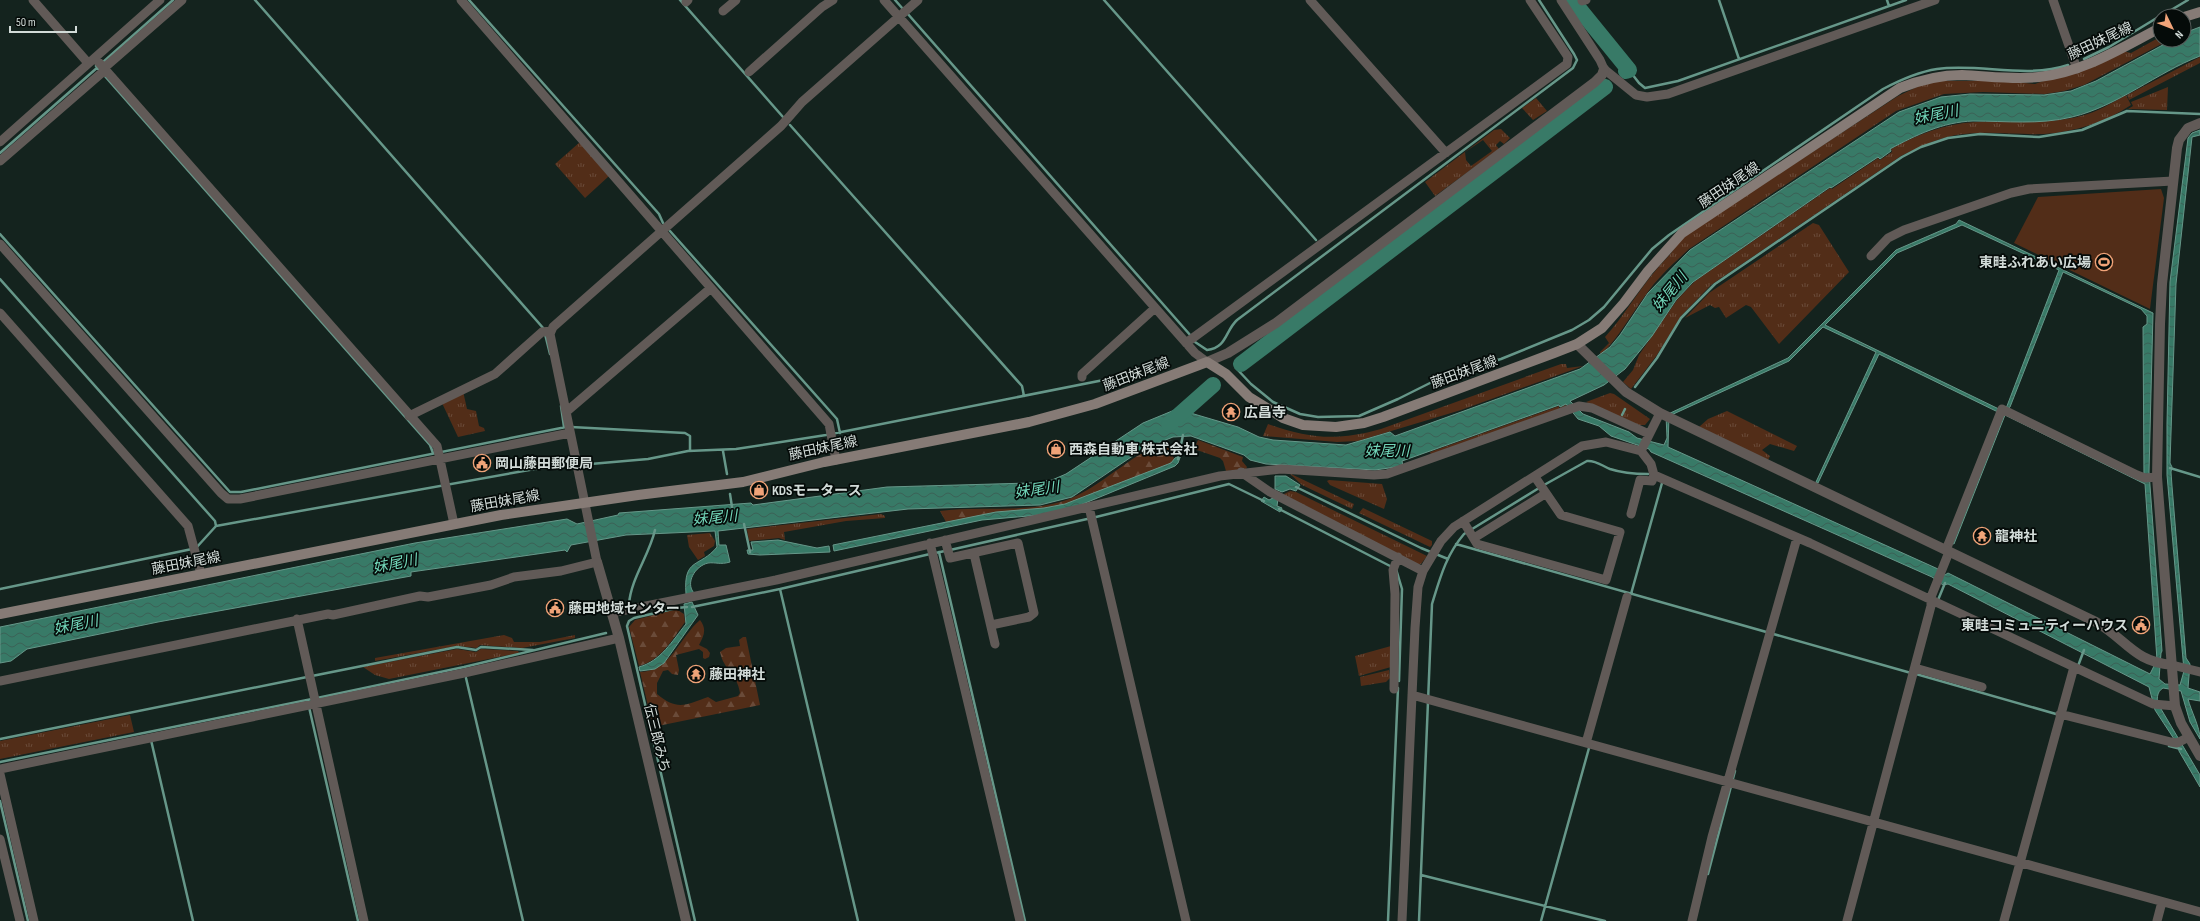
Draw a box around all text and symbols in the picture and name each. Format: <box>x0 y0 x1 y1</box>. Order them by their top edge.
scale bar <box>10 8 76 34</box>
north arrow <box>2152 8 2192 48</box>
text: 50 m <box>16 15 36 30</box>
street label: 藤田妹尾線 <box>2065 19 2135 63</box>
text: N <box>2172 28 2186 41</box>
water label: 妹尾川 <box>1912 101 1962 129</box>
street label: 藤田妹尾線 <box>1695 158 1763 212</box>
sports icon: 東畦ふれあい広場 <box>2094 252 2114 272</box>
place label: 東畦ふれあい広場 <box>1979 254 2091 271</box>
water label: 妹尾川 <box>1648 267 1693 315</box>
street label: 藤田妹尾線 <box>1428 352 1500 392</box>
street label: 藤田妹尾線 <box>1100 354 1172 394</box>
temple icon: 広昌寺 <box>1221 402 1241 422</box>
place label: 広昌寺 <box>1244 404 1286 421</box>
street label: 藤田妹尾線 <box>787 432 859 464</box>
shop icon: 西森自動車 株式会社 <box>1046 439 1066 459</box>
place label: 西森自動車 株式会社 <box>1069 441 1197 458</box>
water label: 妹尾川 <box>1364 442 1411 461</box>
public building icon: 岡山藤田郵便局 <box>472 453 492 473</box>
place label: 岡山藤田郵便局 <box>495 455 593 472</box>
water label: 妹尾川 <box>1013 477 1063 503</box>
shop icon: KDSモータース <box>749 480 769 500</box>
place label: KDSモータース <box>772 482 862 499</box>
street label: 藤田妹尾線 <box>469 487 541 515</box>
water label: 妹尾川 <box>692 506 740 529</box>
temple icon: 龍神社 <box>1972 526 1992 546</box>
place label: 龍神社 <box>1995 528 2037 545</box>
street label: 藤田妹尾線 <box>150 548 222 578</box>
water label: 妹尾川 <box>371 550 421 578</box>
public building icon: 藤田地域センター <box>545 598 565 618</box>
place label: 藤田地域センター <box>568 600 680 617</box>
water label: 妹尾川 <box>52 611 102 639</box>
public building icon: 東畦コミュニティーハウス <box>2131 615 2151 635</box>
place label: 東畦コミュニティーハウス <box>1961 617 2128 634</box>
temple icon: 藤田神社 <box>686 664 706 684</box>
place label: 藤田神社 <box>709 666 765 683</box>
street label: 伝三郎みち <box>640 702 674 774</box>

